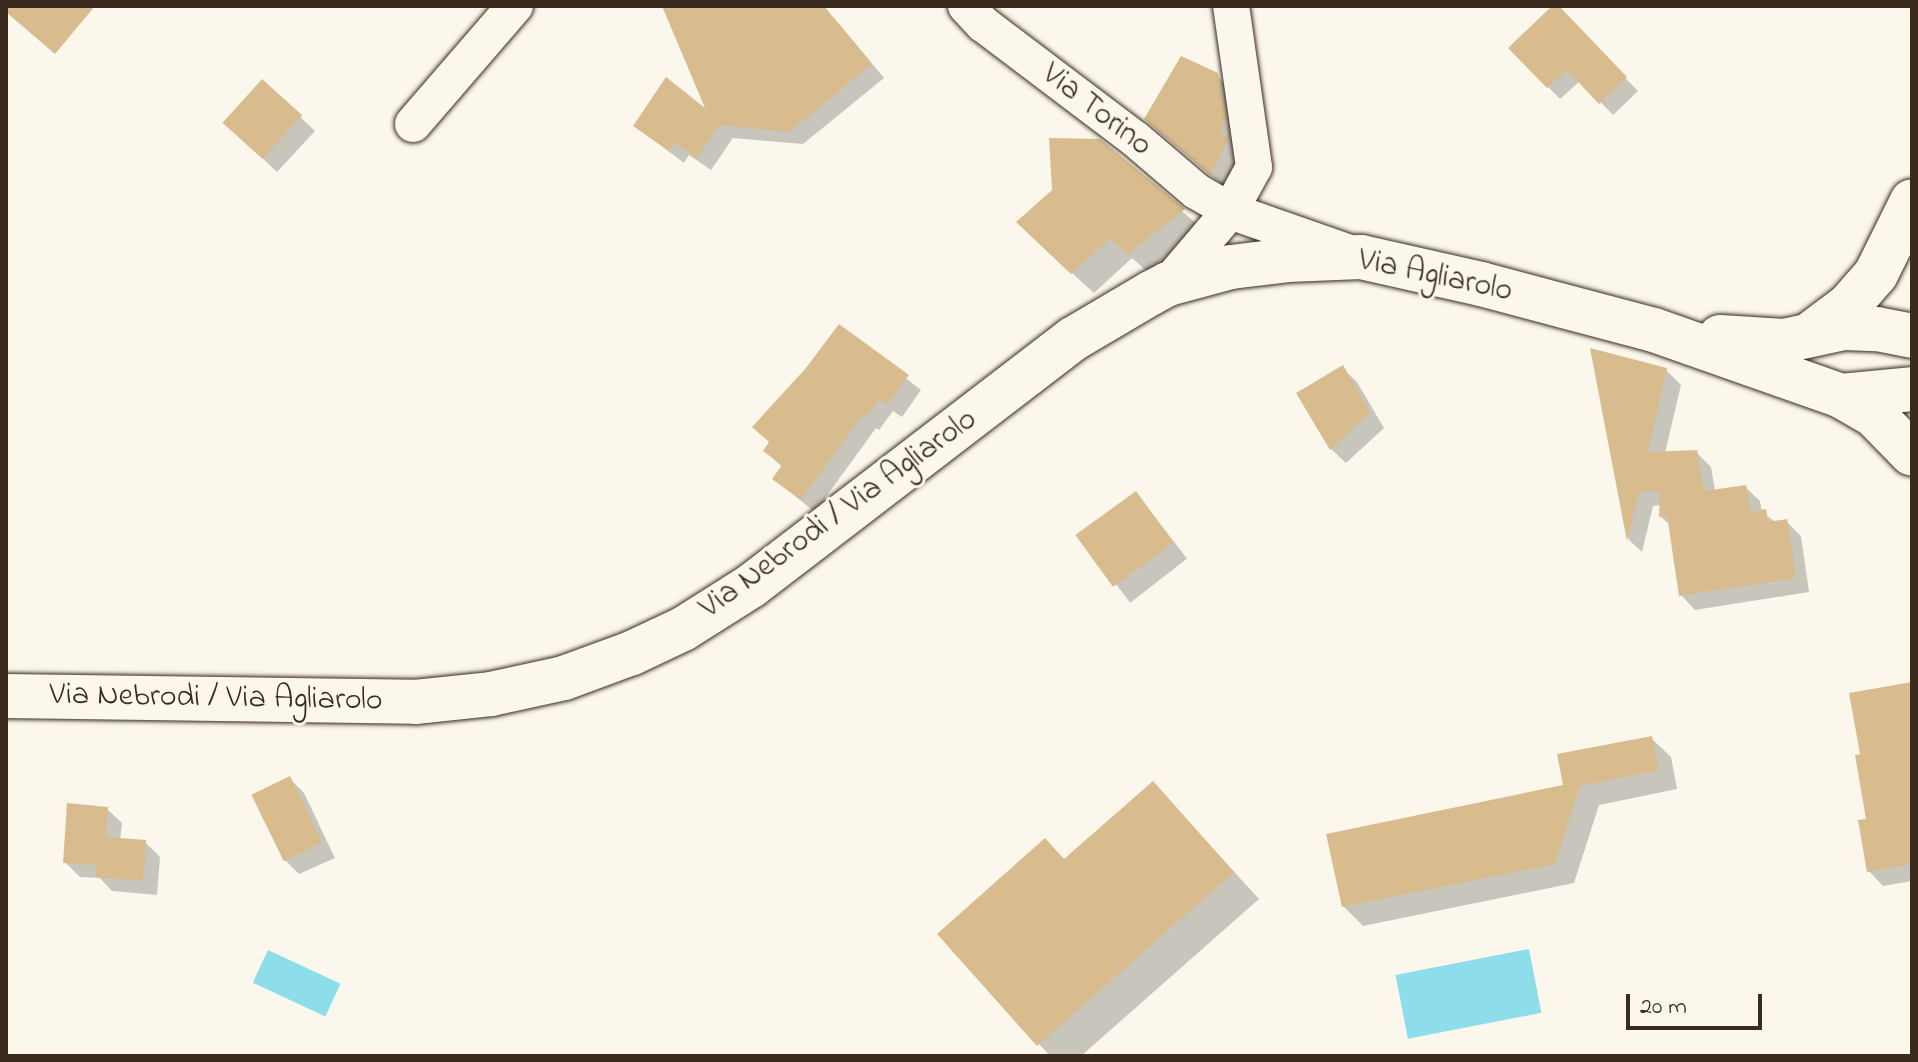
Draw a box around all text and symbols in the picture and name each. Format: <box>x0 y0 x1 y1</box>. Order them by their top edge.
street label: Via Torino <box>1033 56 1159 166</box>
street label: Via Agliarolo <box>1354 242 1516 312</box>
street label: Via Nebrodi / Via Agliarolo <box>693 402 985 628</box>
street label: Via Nebrodi / Via Agliarolo <box>49 677 383 721</box>
scale bar <box>1630 978 1766 1028</box>
text: 20 m <box>1640 990 1687 1025</box>

